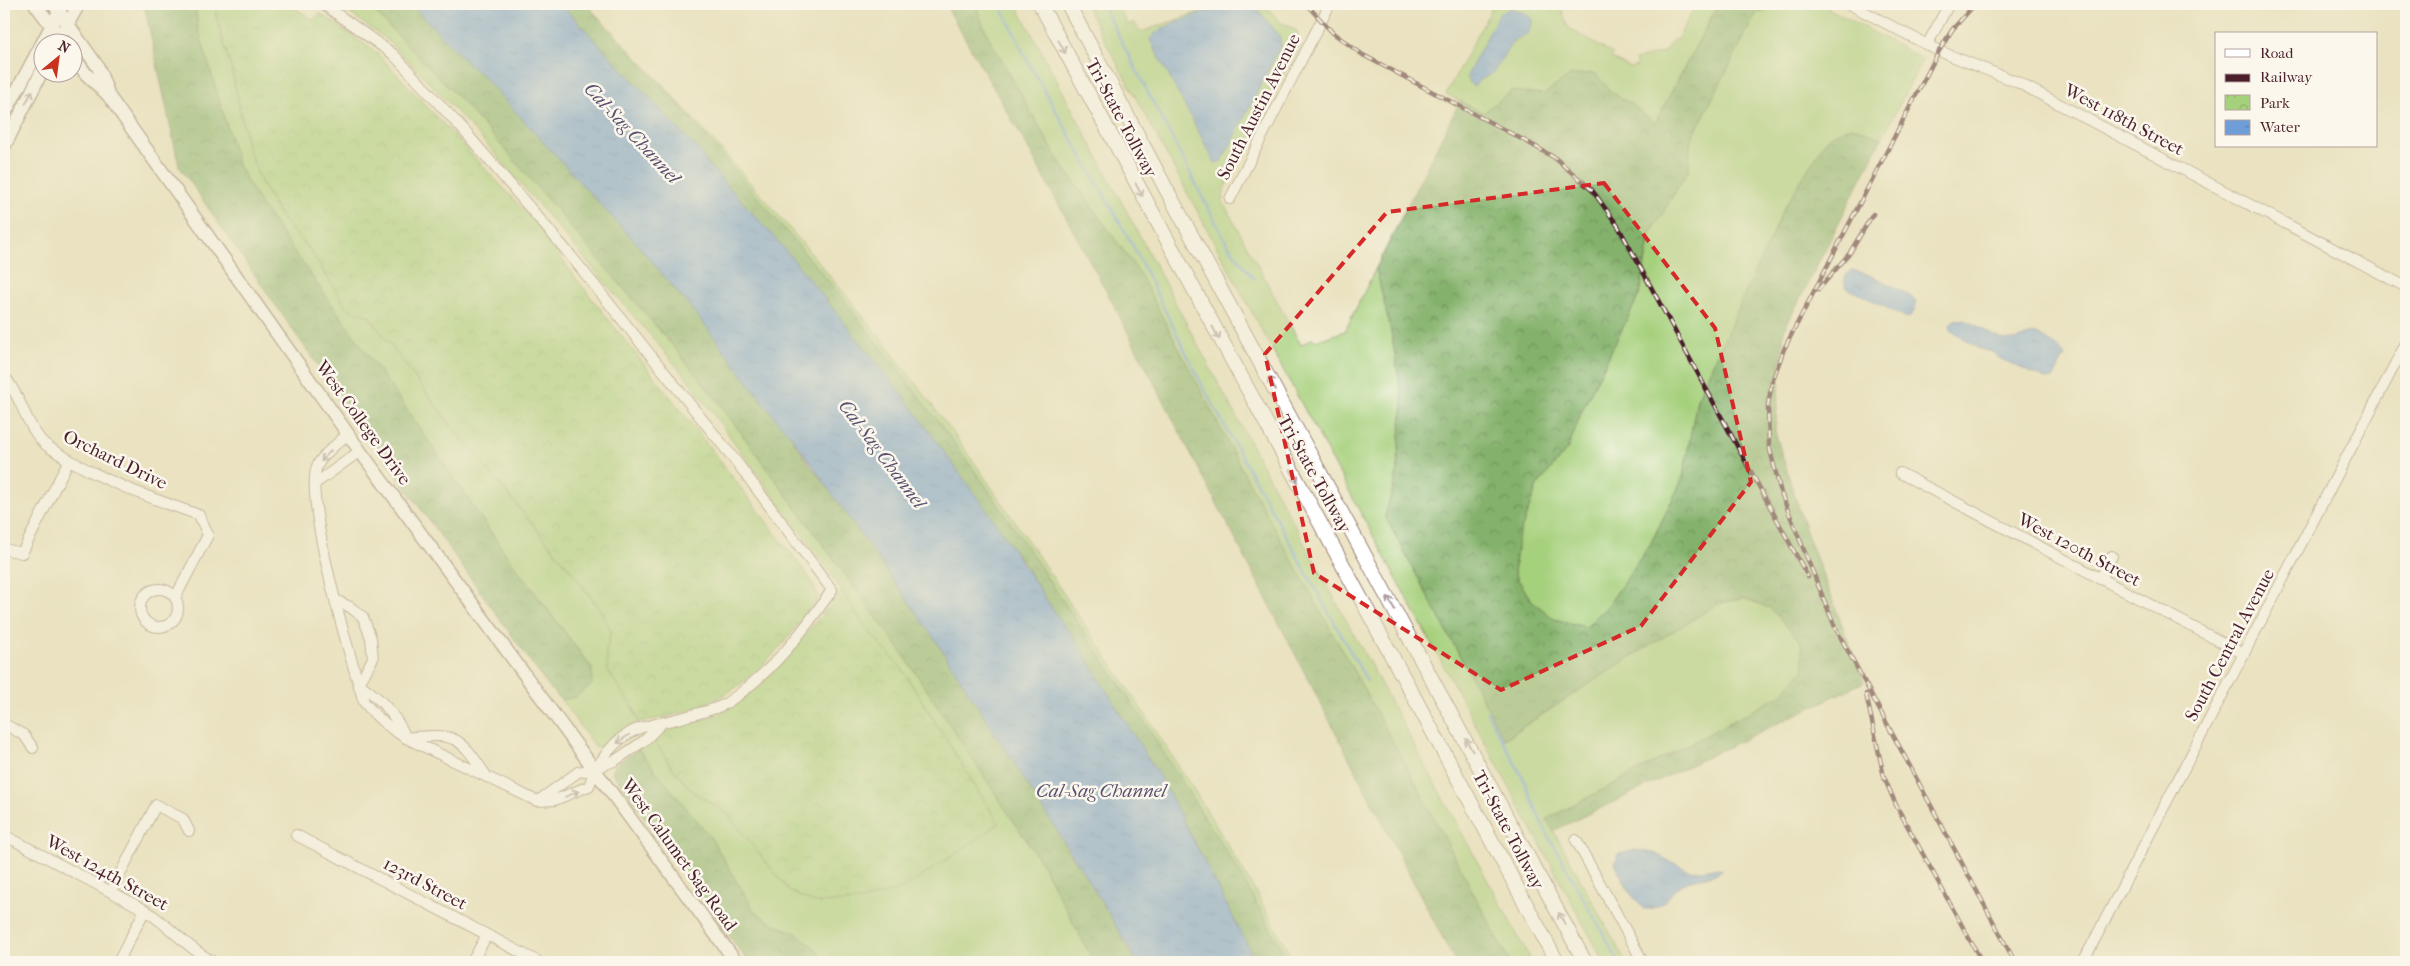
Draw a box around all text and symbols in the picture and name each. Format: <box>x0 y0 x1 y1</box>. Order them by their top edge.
street label: South Austin Avenue <box>1213 30 1305 184</box>
north arrow <box>32 32 82 82</box>
legend <box>2215 32 2378 148</box>
text: N <box>55 37 73 57</box>
one-way arrow <box>1057 40 1067 55</box>
text: Road <box>2260 44 2294 62</box>
street label: Tri-State Tollway <box>1081 55 1162 182</box>
text: Railway <box>2260 68 2313 86</box>
water label: Cal-Sag Channel <box>580 78 686 190</box>
street label: West 118th Street <box>2060 79 2188 161</box>
one-way arrow <box>24 90 34 105</box>
text: Park <box>2260 94 2290 112</box>
text: Water <box>2259 118 2300 136</box>
one-way arrow <box>1134 183 1144 198</box>
one-way arrow <box>1212 326 1222 340</box>
street label: West College Drive <box>310 356 415 489</box>
one-way arrow <box>1267 376 1276 391</box>
water label: Cal-Sag Channel <box>834 395 931 514</box>
street label: Tri-State Tollway <box>1273 411 1356 538</box>
street label: Orchard Drive <box>60 426 171 494</box>
one-way arrow <box>320 449 332 462</box>
one-way arrow <box>1290 468 1299 483</box>
street label: West 120th Street <box>2013 508 2144 591</box>
street label: South Central Avenue <box>2181 565 2279 725</box>
one-way arrow <box>1386 595 1396 610</box>
one-way arrow <box>616 734 630 744</box>
one-way arrow <box>1464 738 1474 753</box>
street label: Tri-State Tollway <box>1468 767 1549 894</box>
street label: West Calumet Sag Road <box>616 774 741 935</box>
water label: Cal-Sag Channel <box>1036 780 1168 802</box>
one-way arrow <box>564 789 579 798</box>
street label: West 124th Street <box>41 830 172 916</box>
street label: 123rd Street <box>380 853 471 915</box>
one-way arrow <box>1557 912 1567 927</box>

